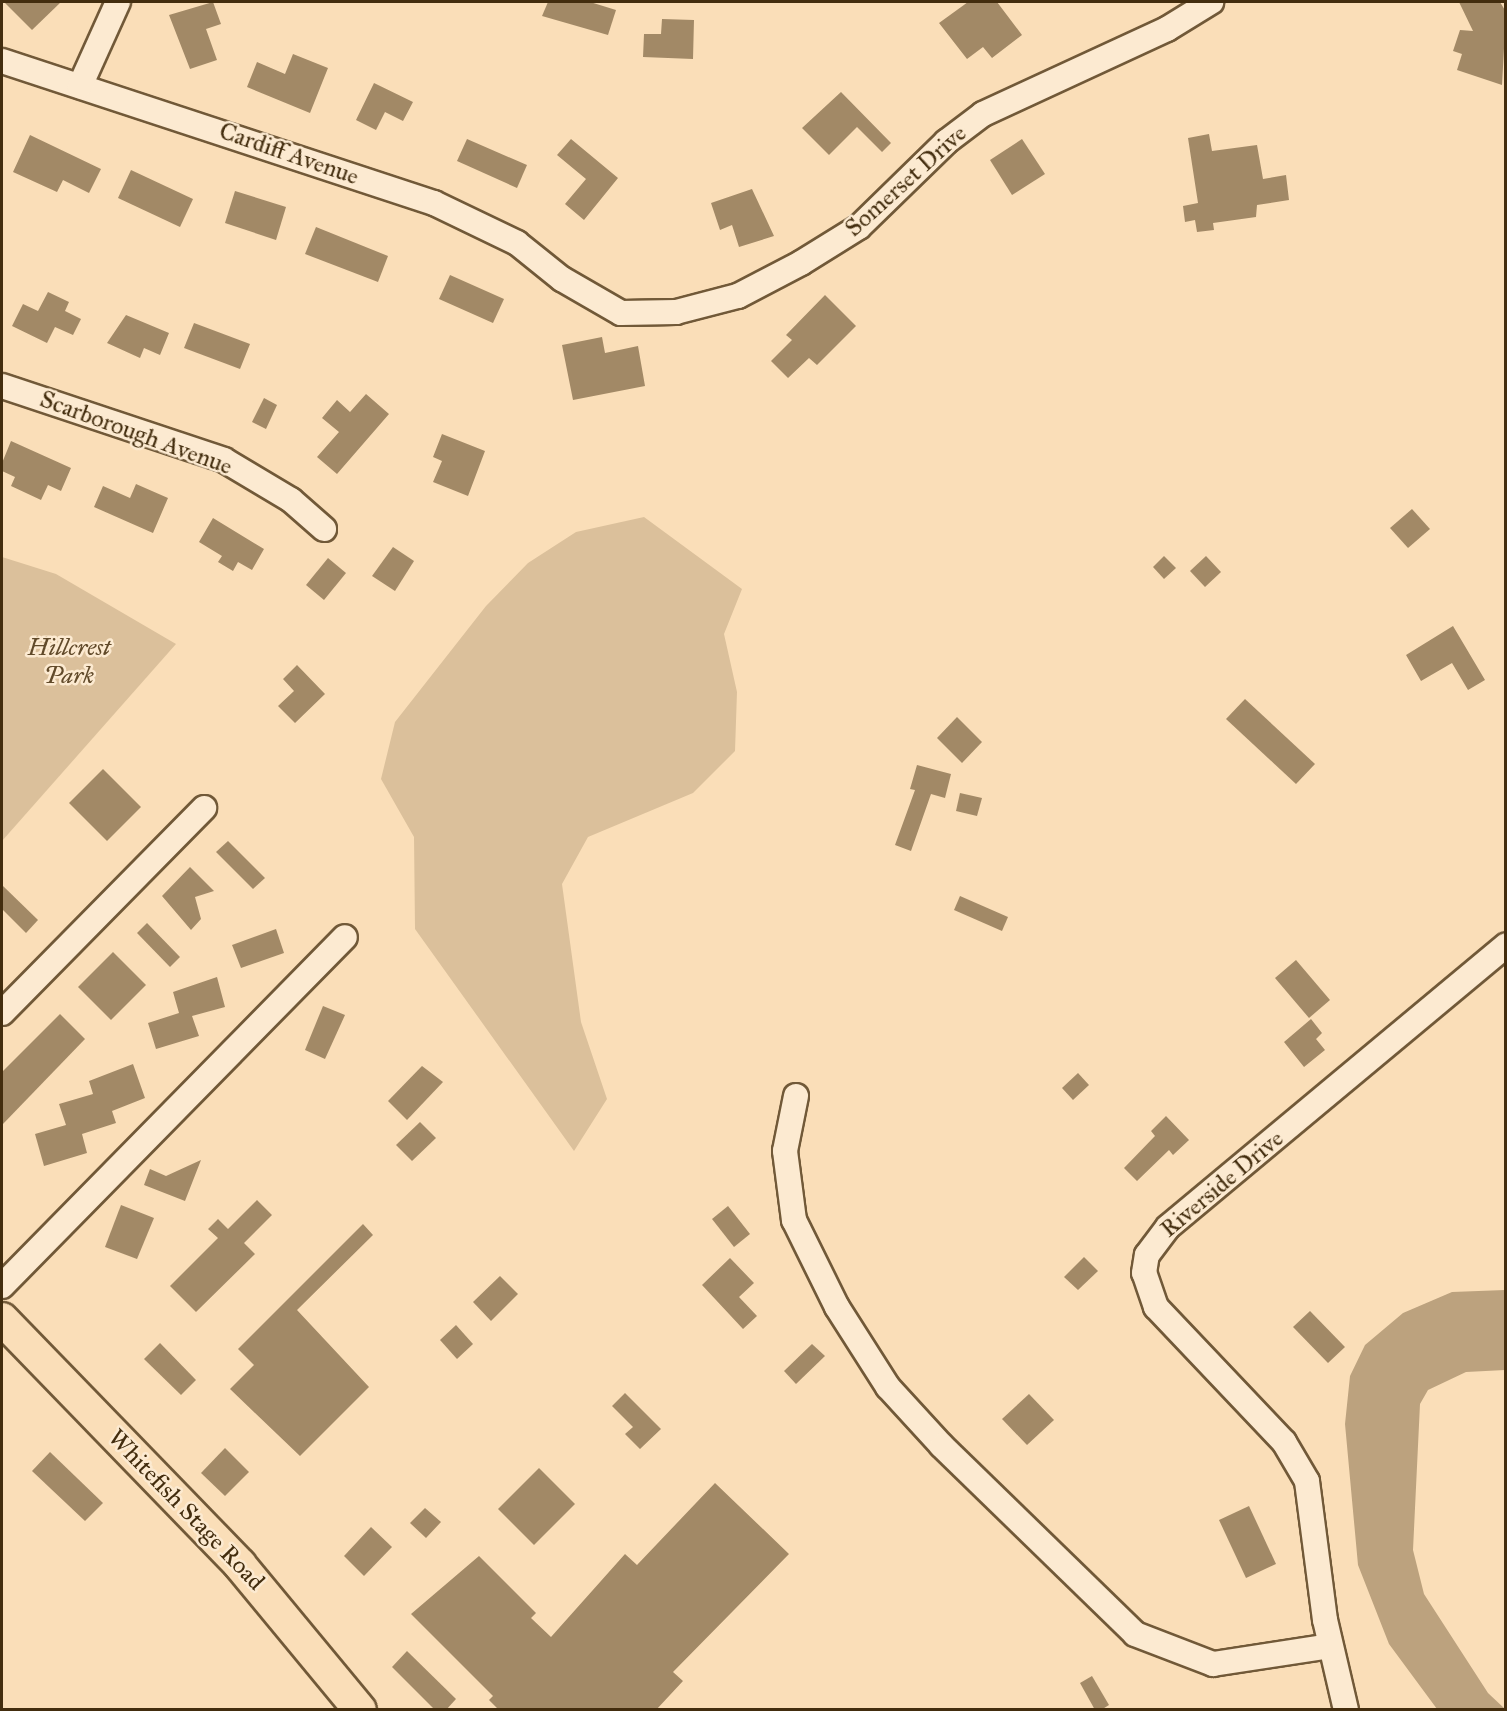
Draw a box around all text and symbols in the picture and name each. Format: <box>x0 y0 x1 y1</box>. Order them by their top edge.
street label: Cardiff Avenue <box>215 117 363 191</box>
street label: Somerset Drive <box>840 119 972 243</box>
street label: Scarborough Avenue <box>36 385 236 481</box>
park label: Hillcrest Park <box>28 634 110 690</box>
street label: Riverside Drive <box>1155 1124 1289 1244</box>
street label: Whitefish Stage Road <box>102 1424 270 1596</box>

